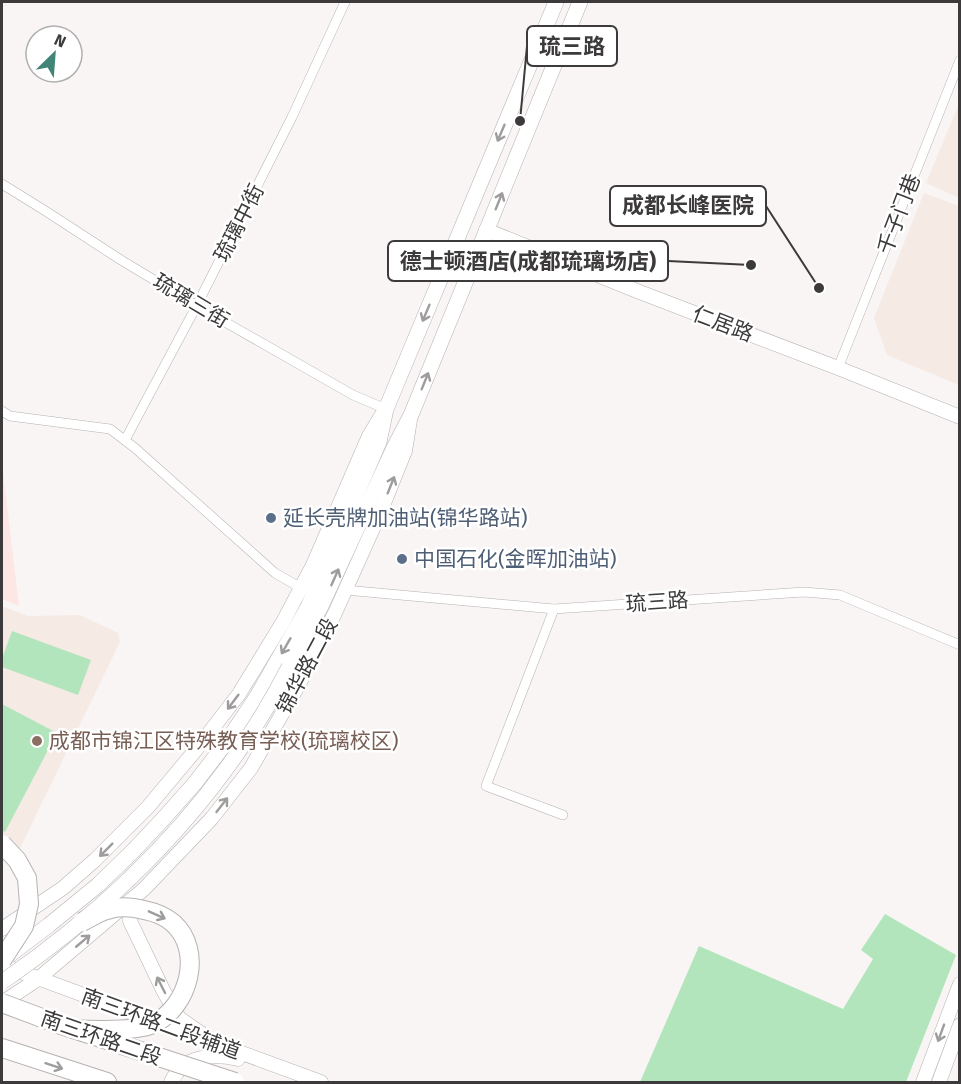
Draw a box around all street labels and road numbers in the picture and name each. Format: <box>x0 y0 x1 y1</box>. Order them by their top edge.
street label: 千子门巷 <box>872 170 926 258</box>
street label: 琉璃中街 <box>208 180 270 266</box>
street label: 琉璃三街 <box>148 268 234 334</box>
street label: 仁居路 <box>689 301 757 347</box>
street label: 琉三路 <box>625 587 689 617</box>
street label: 锦华路二段 <box>271 614 343 718</box>
street label: 南三环路二段辅道 <box>78 983 244 1065</box>
street label: 南三环路二段 <box>37 1006 165 1070</box>

